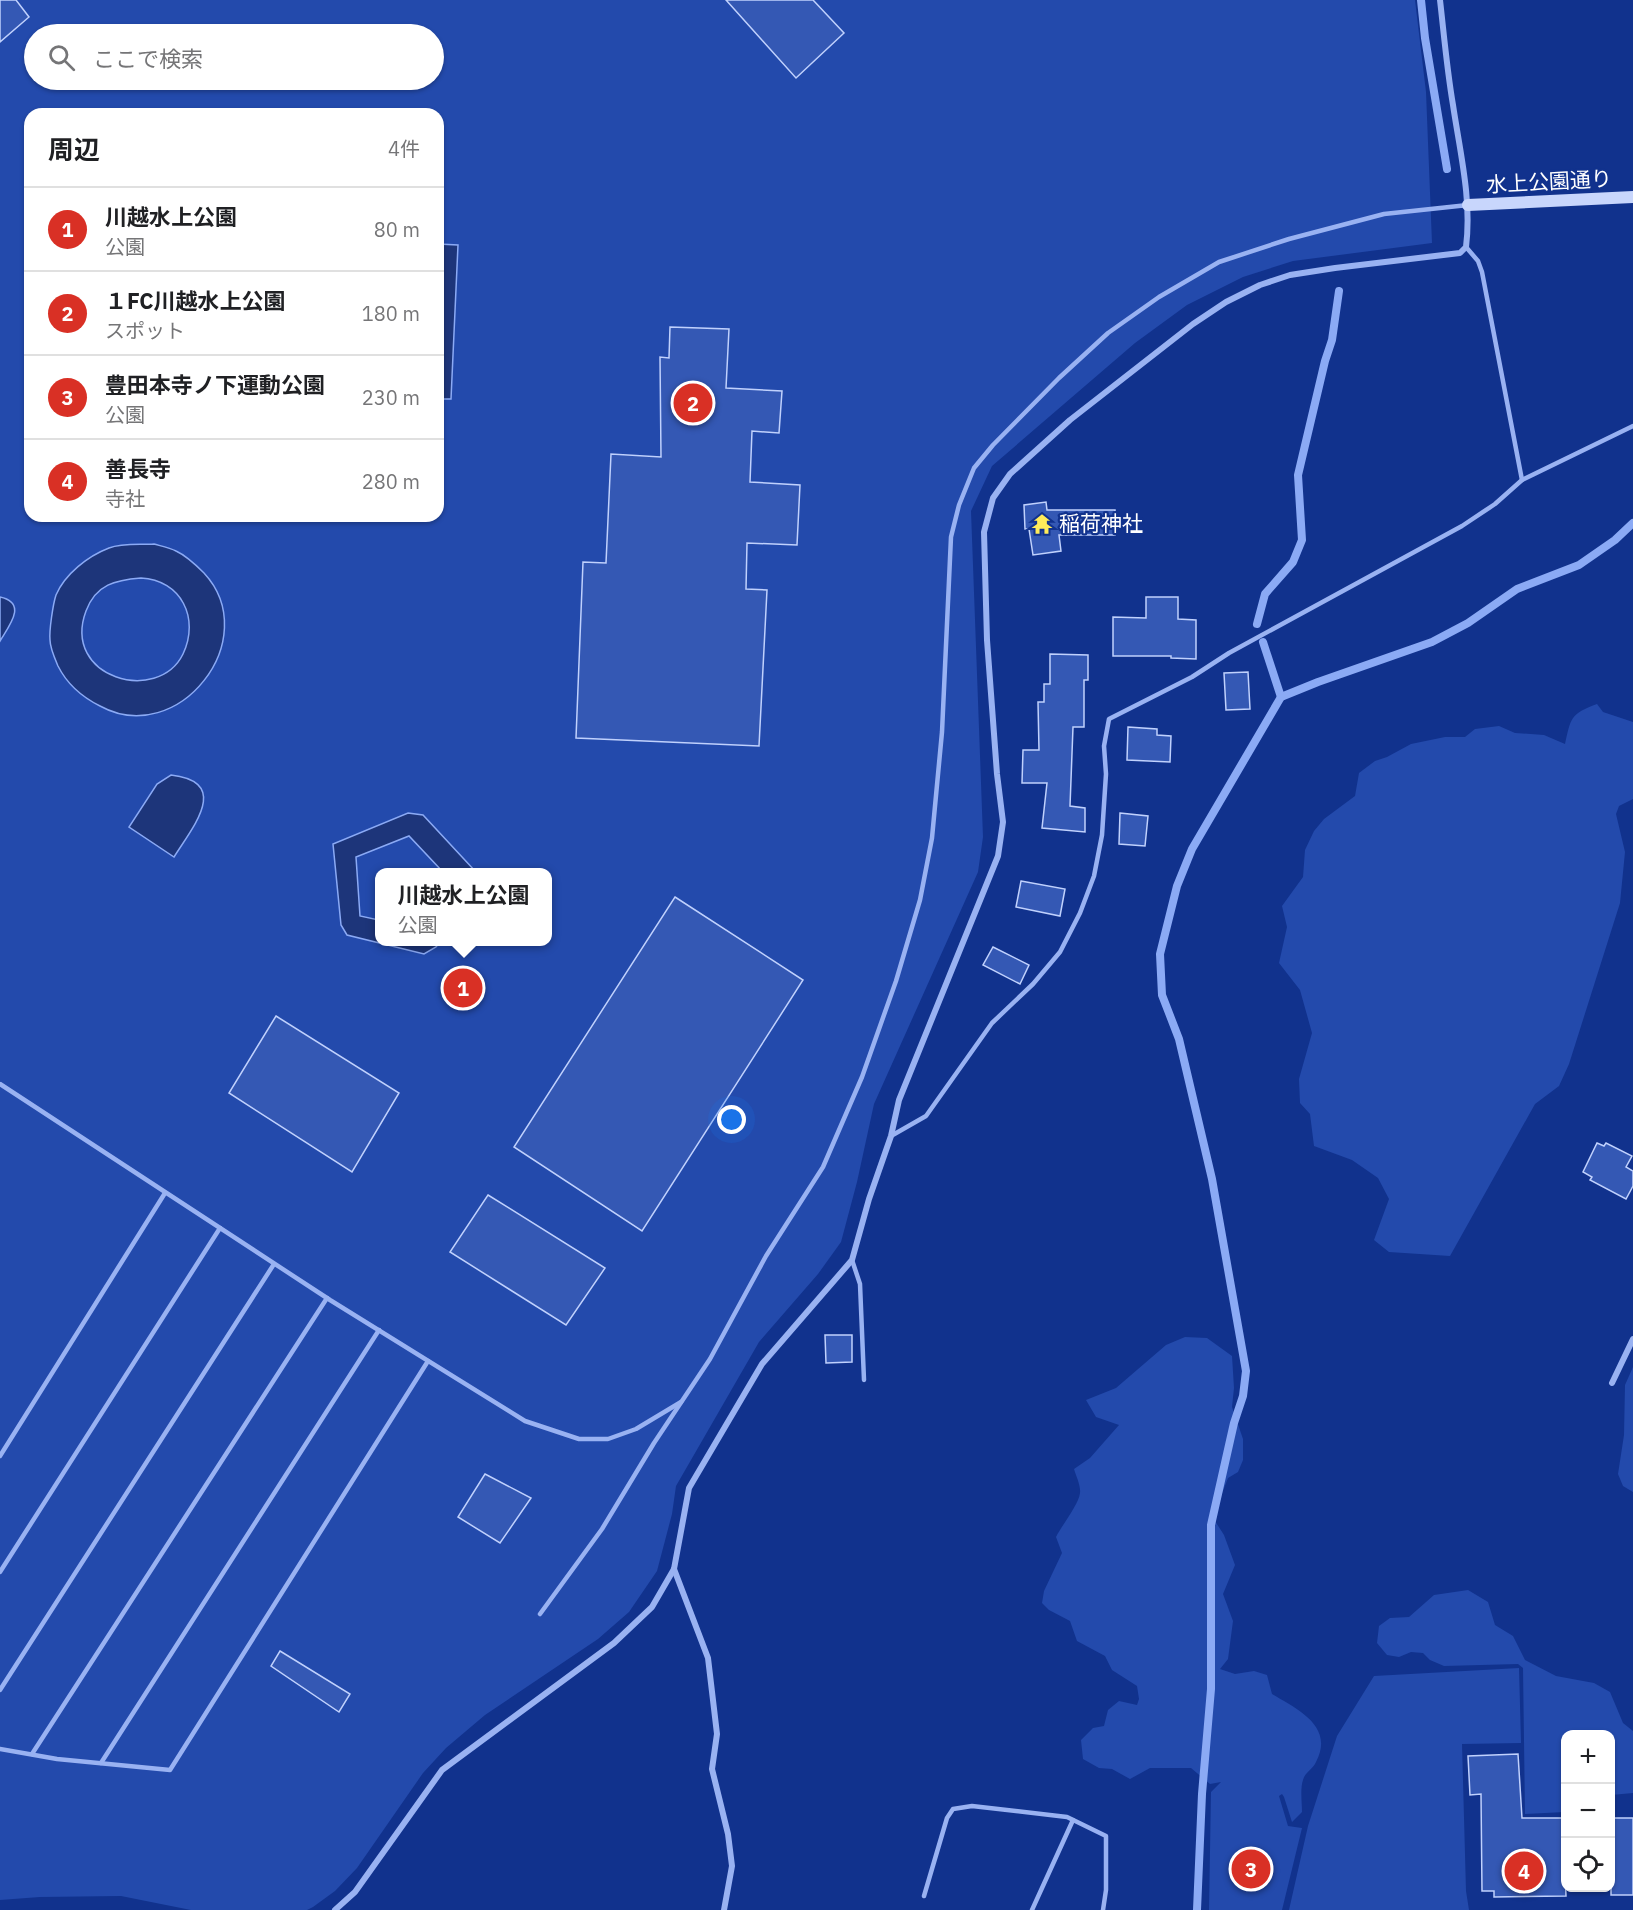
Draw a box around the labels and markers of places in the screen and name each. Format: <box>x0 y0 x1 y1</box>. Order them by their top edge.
pin: 2 <box>674 380 712 426</box>
place label: 稲荷神社 <box>1059 509 1143 537</box>
temple icon: 稲荷神社 <box>1030 512 1054 536</box>
pin: 1 <box>444 966 482 1010</box>
pin: 3 <box>1232 1846 1270 1892</box>
pin: 4 <box>1504 1848 1544 1894</box>

